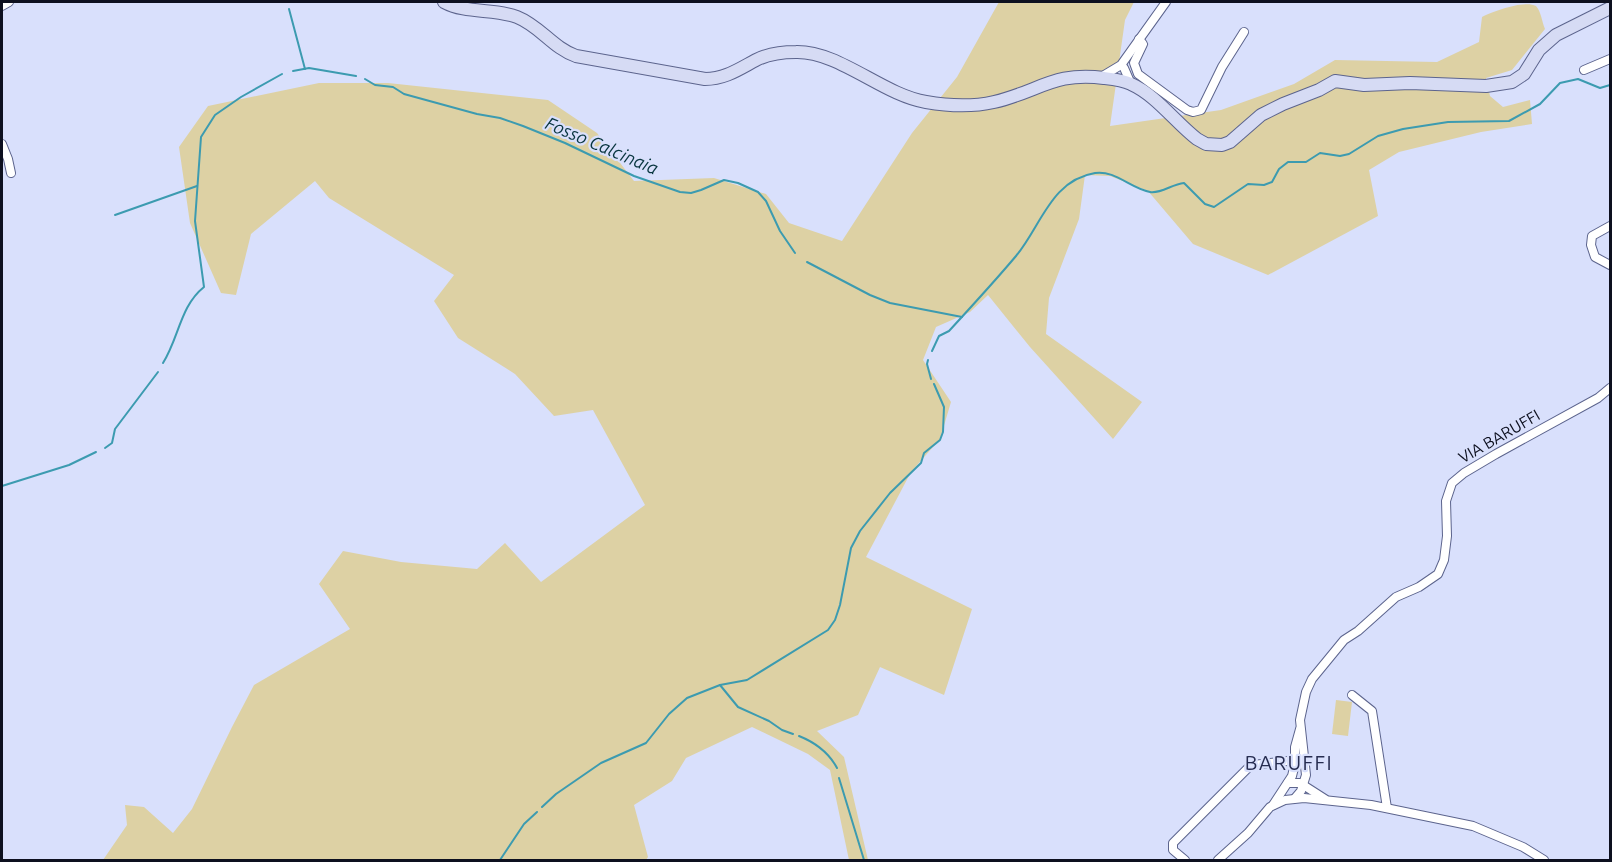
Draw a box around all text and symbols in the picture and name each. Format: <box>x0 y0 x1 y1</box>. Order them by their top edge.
water label: Fosso Calcinaia <box>543 112 661 178</box>
street label: VIA BARUFFI <box>1455 406 1543 466</box>
district label: BARUFFI <box>1245 751 1333 774</box>

